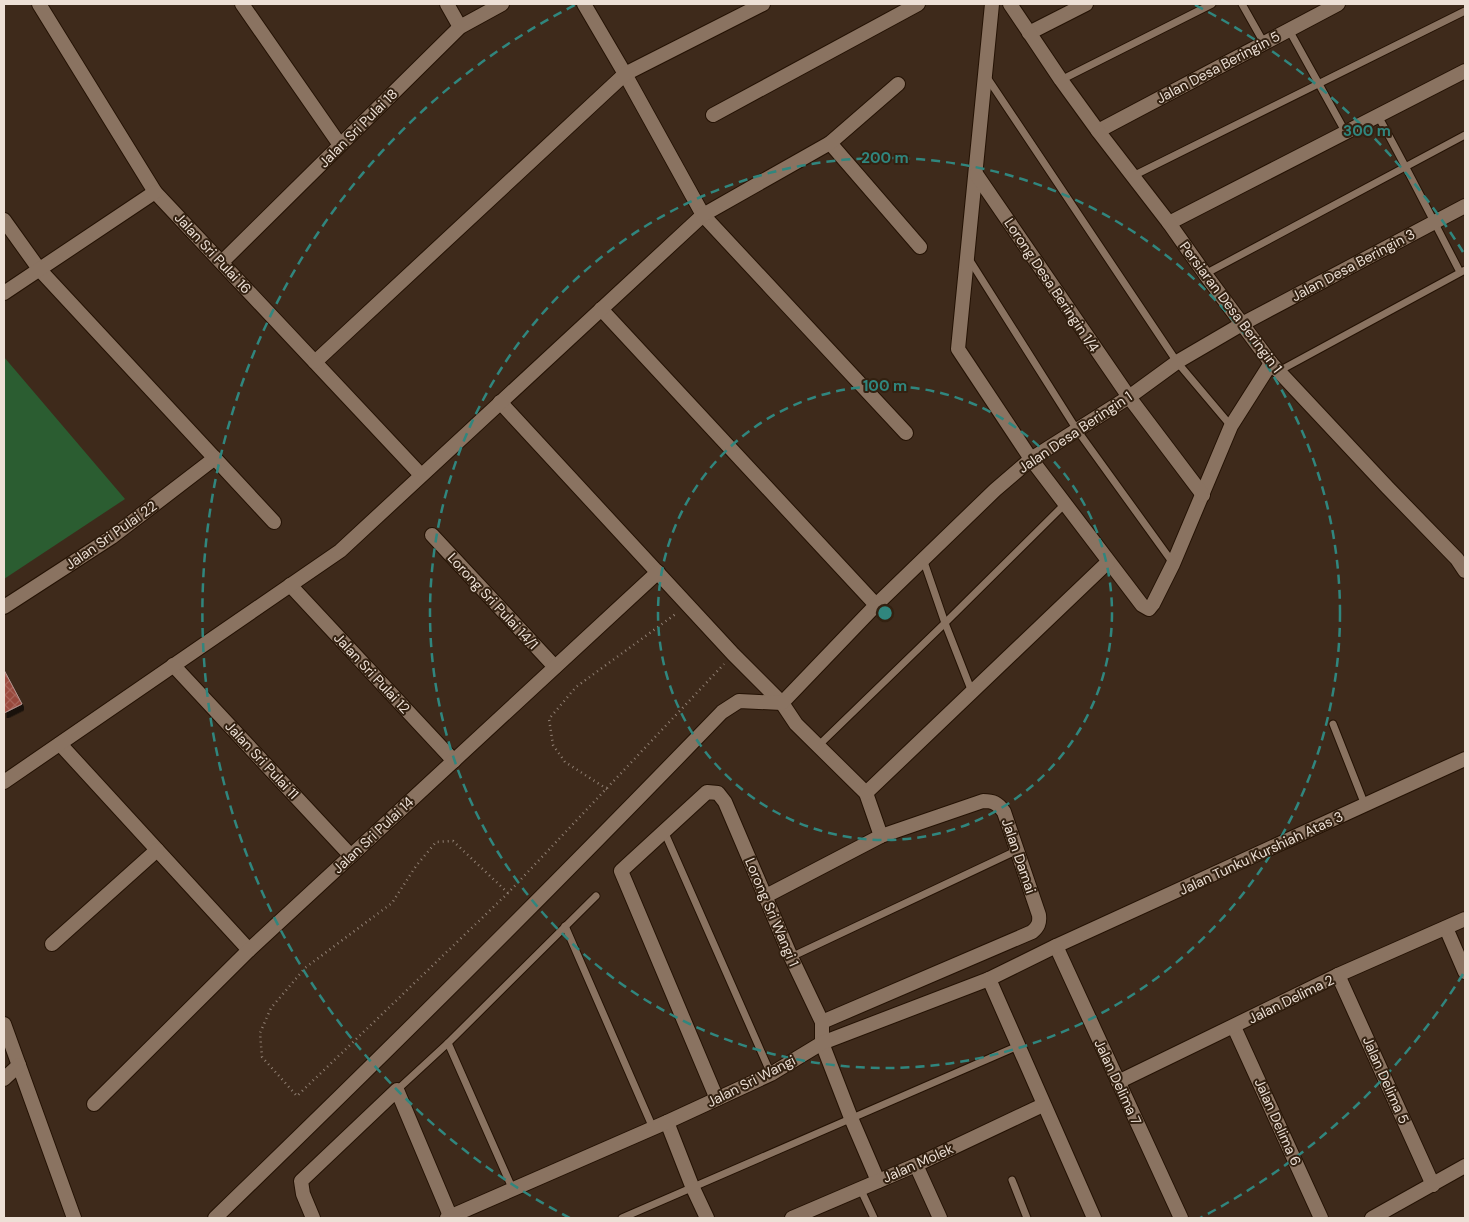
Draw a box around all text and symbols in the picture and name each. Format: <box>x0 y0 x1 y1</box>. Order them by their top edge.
street label: Jalan Desa Beringin 5 <box>1153 27 1283 107</box>
street label: Jalan Sri Pulai 18 <box>315 85 401 171</box>
text: 300 m <box>1343 121 1391 141</box>
text: 200 m <box>861 148 909 168</box>
street label: Jalan Sri Pulai 16 <box>171 209 255 297</box>
street label: Lorong Desa Beringin 1/4 <box>1001 215 1104 356</box>
street label: Jalan Desa Beringin 3 <box>1288 225 1418 305</box>
street label: Persiaran Desa Beringin 1 <box>1176 238 1286 376</box>
text: 100 m <box>863 376 907 396</box>
street label: Jalan Desa Beringin 1 <box>1015 387 1135 477</box>
street label: Jalan Sri Pulai 22 <box>62 497 160 573</box>
street label: Lorong Sri Pulai 14/1 <box>444 549 542 653</box>
centre of rings <box>876 604 894 622</box>
street label: Jalan Sri Pulai 12 <box>330 629 414 717</box>
street label: Jalan Sri Pulai 11 <box>221 717 303 803</box>
street label: Jalan Sri Pulai 14 <box>329 792 418 877</box>
street label: Jalan Tunku Kurshiah Atas 3 <box>1176 807 1346 899</box>
street label: Jalan Damai <box>998 816 1040 896</box>
street label: Lorong Sri Wangi 1 <box>741 855 803 969</box>
street label: Jalan Delima 2 <box>1245 971 1337 1027</box>
street label: Jalan Delima 5 <box>1359 1034 1413 1126</box>
street label: Jalan Delima 7 <box>1090 1036 1146 1128</box>
street label: Jalan Sri Wangi <box>704 1051 798 1111</box>
street label: Jalan Delima 6 <box>1251 1075 1305 1169</box>
street label: Jalan Molek <box>880 1139 956 1187</box>

